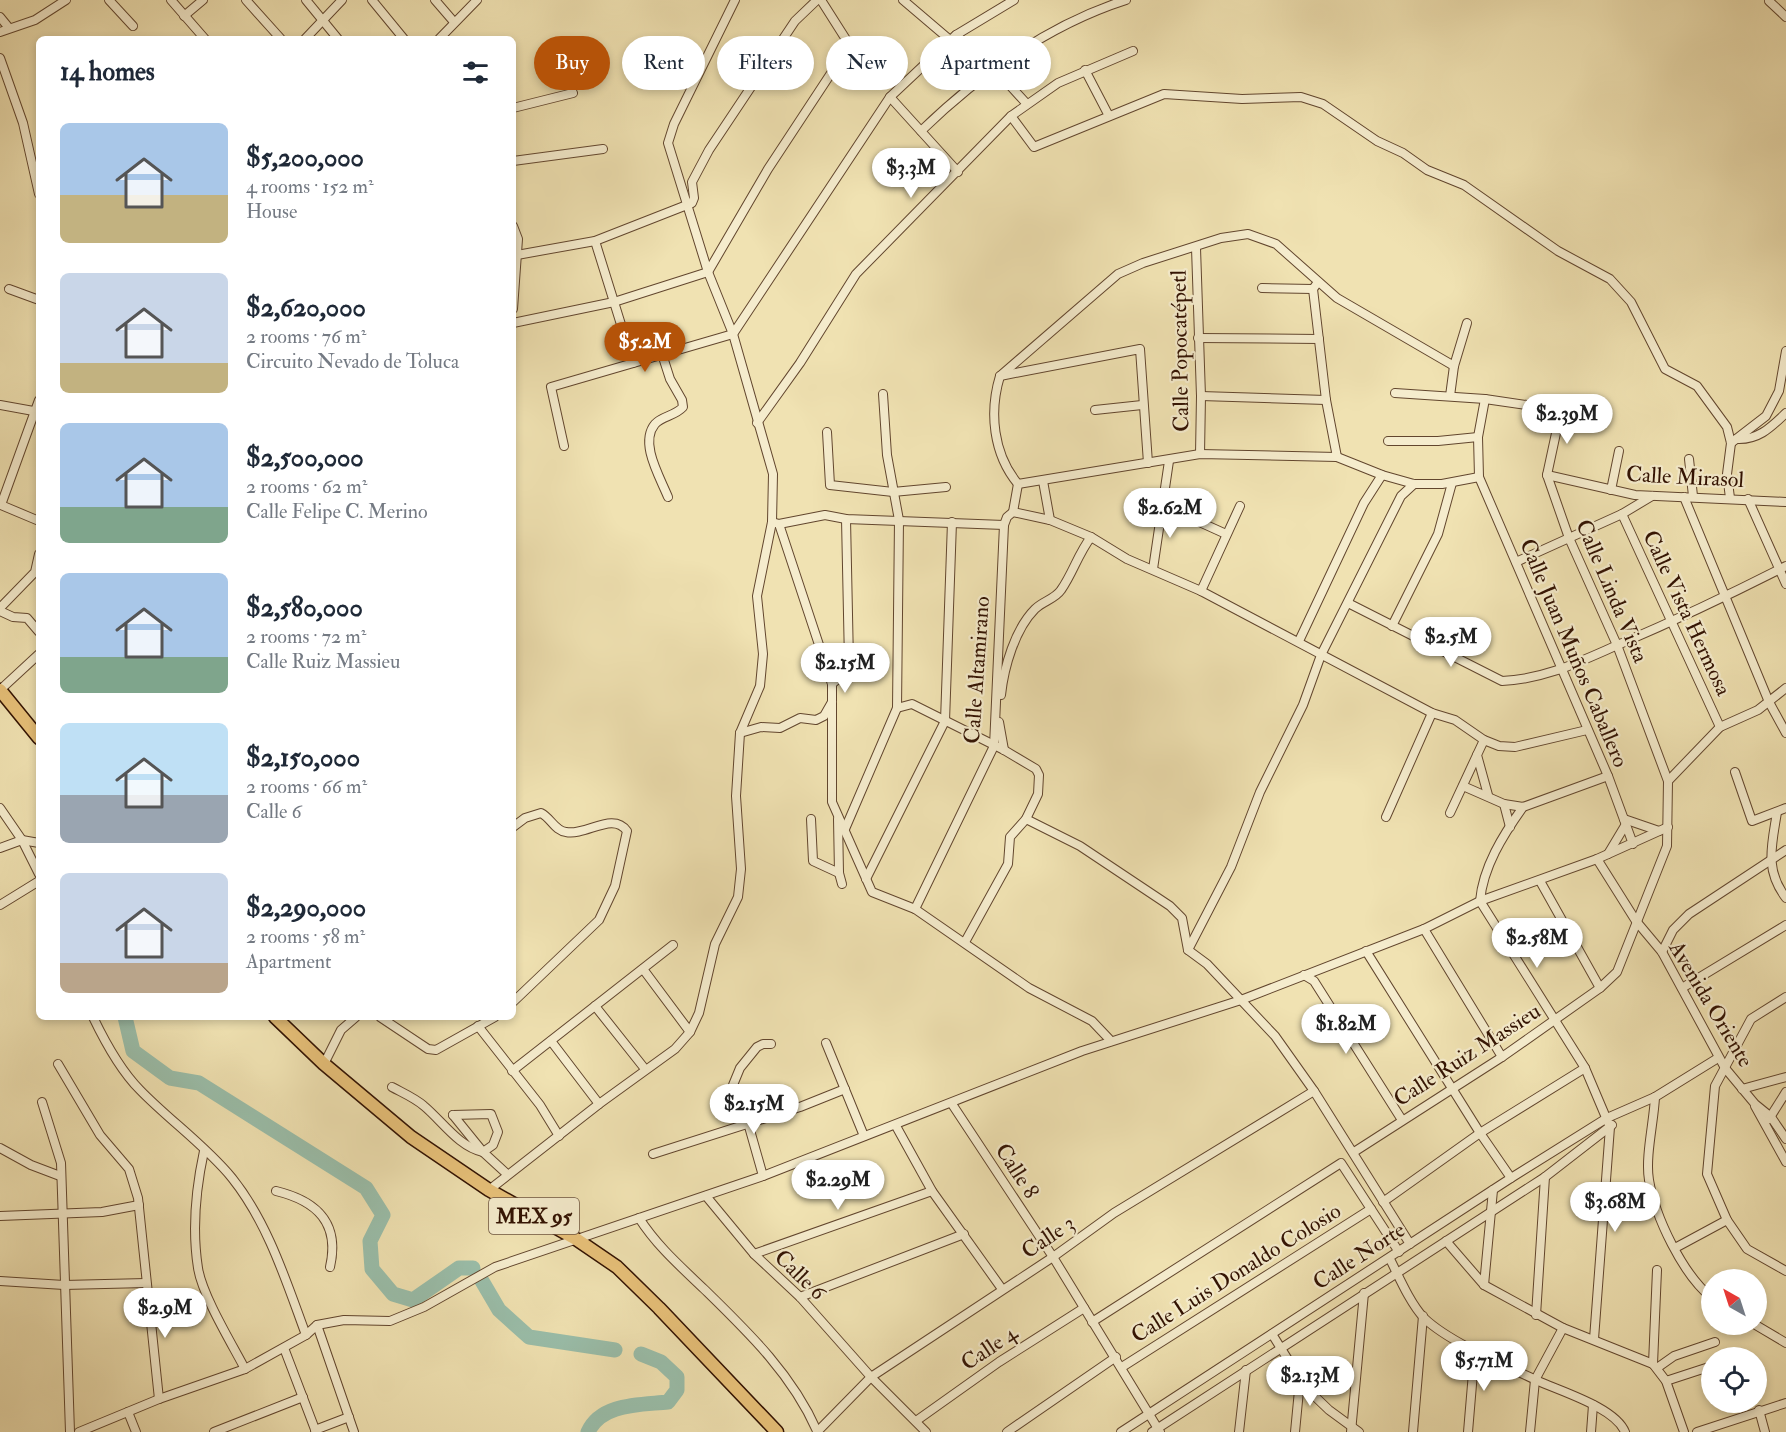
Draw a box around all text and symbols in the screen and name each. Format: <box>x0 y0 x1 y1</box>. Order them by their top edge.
chip: Buy <box>534 36 610 90</box>
chip: Rent <box>622 36 705 90</box>
chip: Filters <box>717 36 814 90</box>
chip: New <box>826 36 908 90</box>
chip: Apartment <box>920 36 1051 90</box>
text: 14 homes <box>60 56 155 88</box>
icon: filters <box>459 56 492 89</box>
text: $5,200,000 <box>246 142 364 174</box>
icon: home <box>108 147 180 219</box>
pin: $3.3M <box>869 148 953 199</box>
text: $3.3M <box>886 155 936 180</box>
text: 4 rooms · 152 m² <box>246 174 374 199</box>
text: House <box>246 199 297 224</box>
street label: Calle Popocatépetl <box>1165 269 1196 432</box>
text: $2,620,000 <box>246 292 366 324</box>
icon: home <box>108 297 180 369</box>
pin: $5.2M <box>603 322 687 373</box>
text: 2 rooms · 76 m² <box>246 324 366 349</box>
text: $5.2M <box>618 329 672 354</box>
text: Circuito Nevado de Toluca <box>246 349 459 374</box>
pin: $2.39M <box>1518 394 1616 445</box>
text: $2.39M <box>1536 401 1598 426</box>
text: $2,500,000 <box>246 442 364 474</box>
icon: home <box>108 447 180 519</box>
street label: Calle Mirasol <box>1625 460 1745 494</box>
text: 2 rooms · 62 m² <box>246 474 367 499</box>
pin: $2.62M <box>1121 488 1219 539</box>
text: $2.62M <box>1138 495 1202 520</box>
text: Calle Felipe C. Merino <box>246 499 428 524</box>
street label: Calle Linda Vista <box>1569 515 1655 668</box>
street label: Calle Vista Hermosa <box>1636 526 1738 701</box>
street label: Calle Juan Muños Caballero <box>1513 535 1635 771</box>
text: $2,580,000 <box>246 592 363 624</box>
street label: Calle Altamirano <box>958 595 996 745</box>
icon: home <box>108 597 180 669</box>
pin: $2.5M <box>1409 617 1493 668</box>
text: 2 rooms · 72 m² <box>246 624 366 649</box>
text: $2.5M <box>1424 624 1478 649</box>
pin: $2.15M <box>796 643 894 694</box>
text: Calle Ruiz Massieu <box>246 649 400 674</box>
text: $2.15M <box>815 650 875 675</box>
text: $2,150,000 <box>246 742 360 774</box>
icon: home <box>108 747 180 819</box>
text: 2 rooms · 66 m² <box>246 774 367 799</box>
text: Calle 6 <box>246 799 302 824</box>
text: $2,290,000 <box>246 892 366 924</box>
icon: home <box>108 897 180 969</box>
pin: $2.58M <box>1488 918 1586 969</box>
text: 2 rooms · 58 m² <box>246 924 365 949</box>
text: $2.58M <box>1506 925 1568 950</box>
street label: Avenida Oriente <box>1662 935 1760 1072</box>
text: Apartment <box>246 949 331 974</box>
street label: Calle Ruiz Massieu <box>1388 997 1546 1113</box>
pin: $1.82M <box>1297 1004 1395 1055</box>
text: $1.82M <box>1315 1011 1377 1036</box>
pin: $2.15M <box>705 1084 803 1135</box>
text: $2.15M <box>724 1091 784 1116</box>
street label: Calle 8 <box>989 1138 1045 1204</box>
pin: $2.29M <box>789 1160 887 1211</box>
text: $2.29M <box>805 1167 871 1192</box>
pin: $3.68M <box>1566 1182 1664 1233</box>
text: $3.68M <box>1584 1189 1646 1214</box>
street label: Calle Luis Donaldo Colosio <box>1126 1197 1346 1349</box>
road number: MEX 95 <box>489 1198 579 1234</box>
street label: Calle 3 <box>1016 1209 1080 1265</box>
street label: Calle Norte <box>1308 1216 1410 1296</box>
street label: Calle 6 <box>768 1244 833 1308</box>
north arrow <box>1701 1269 1767 1335</box>
map controls <box>1701 1269 1767 1413</box>
pin: $2.9M <box>123 1288 207 1339</box>
text: $2.9M <box>138 1295 192 1320</box>
street label: Calle 4 <box>955 1318 1023 1377</box>
pin: $5.71M <box>1435 1341 1533 1392</box>
button: locate <box>1701 1347 1767 1413</box>
text: $5.71M <box>1455 1348 1513 1373</box>
pin: $2.13M <box>1261 1356 1359 1407</box>
text: $2.13M <box>1280 1363 1340 1388</box>

